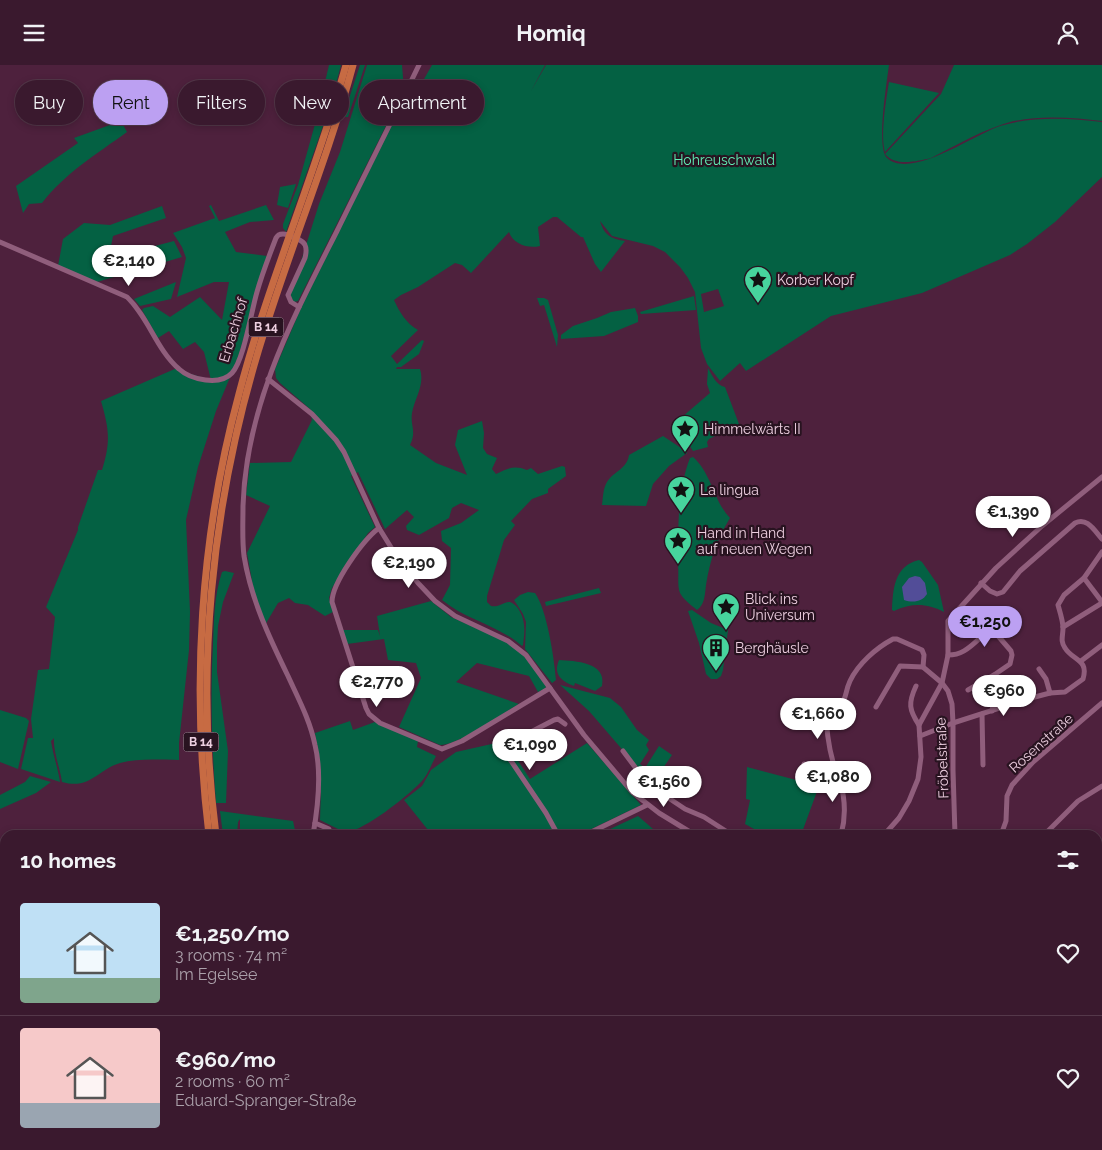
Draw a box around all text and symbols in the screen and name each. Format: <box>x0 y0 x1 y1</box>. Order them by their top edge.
icon: menu <box>20 19 48 47</box>
icon: person <box>1054 19 1082 47</box>
text: Homiq <box>516 20 586 46</box>
chip: Buy <box>15 80 83 125</box>
chip: Rent <box>93 80 168 125</box>
chip: Filters <box>178 80 265 125</box>
chip: New <box>275 80 349 125</box>
chip: Apartment <box>359 80 484 125</box>
park label: Hohreuschwald <box>673 152 775 168</box>
pin: €2,140 <box>88 245 170 287</box>
text: €2,140 <box>103 251 155 270</box>
place icon: Korber Kopf <box>743 265 773 304</box>
place label: Korber Kopf <box>777 272 855 288</box>
street label: Erbachhof <box>216 295 251 364</box>
road number: B 14 <box>248 317 284 337</box>
place icon: Himmelwärts II <box>670 414 700 453</box>
place label: Himmelwärts II <box>704 421 801 437</box>
place icon: La lingua <box>666 475 696 514</box>
place label: La lingua <box>700 482 759 498</box>
pin: €1,390 <box>972 495 1054 538</box>
text: €1,390 <box>987 502 1039 521</box>
place label: Hand in Hand auf neuen Wegen <box>697 525 812 557</box>
place icon: Hand in Hand auf neuen Wegen <box>663 526 693 565</box>
pin: €2,190 <box>368 547 450 589</box>
text: €2,190 <box>383 553 435 572</box>
place label: Blick ins Universum <box>745 591 815 623</box>
place icon: Blick ins Universum <box>711 592 741 631</box>
pin: €1,250 <box>944 605 1026 648</box>
text: €1,250 <box>959 612 1011 631</box>
building icon: Berghäusle <box>701 633 731 672</box>
place label: Berghäusle <box>735 640 809 656</box>
pin: €2,770 <box>336 665 418 708</box>
text: €2,770 <box>350 672 404 691</box>
pin: €960 <box>974 675 1034 717</box>
text: €960 <box>983 681 1025 700</box>
pin: €1,660 <box>777 697 859 740</box>
text: €1,660 <box>791 704 845 723</box>
street label: Rosenstraße <box>1006 710 1076 776</box>
street label: Fröbelstraße <box>933 717 951 799</box>
pin: €1,090 <box>489 729 571 771</box>
road number: B 14 <box>184 733 218 751</box>
text: €1,090 <box>503 735 557 754</box>
pin: €1,080 <box>792 761 874 803</box>
pin: €1,560 <box>623 765 705 808</box>
text: €1,080 <box>806 767 860 786</box>
text: €1,560 <box>638 772 690 791</box>
icon: filters <box>1054 846 1082 874</box>
text: 10 homes <box>20 848 116 873</box>
text: €1,250/mo <box>175 921 289 946</box>
icon: home <box>60 923 120 983</box>
icon: heart <box>1054 939 1082 967</box>
text: 3 rooms · 74 m² <box>175 946 287 965</box>
text: Im Egelsee <box>175 965 257 984</box>
text: €960/mo <box>175 1047 276 1072</box>
icon: home <box>60 1048 120 1108</box>
icon: heart <box>1054 1064 1082 1092</box>
text: 2 rooms · 60 m² <box>175 1072 290 1091</box>
text: Eduard-Spranger-Straße <box>175 1091 357 1110</box>

